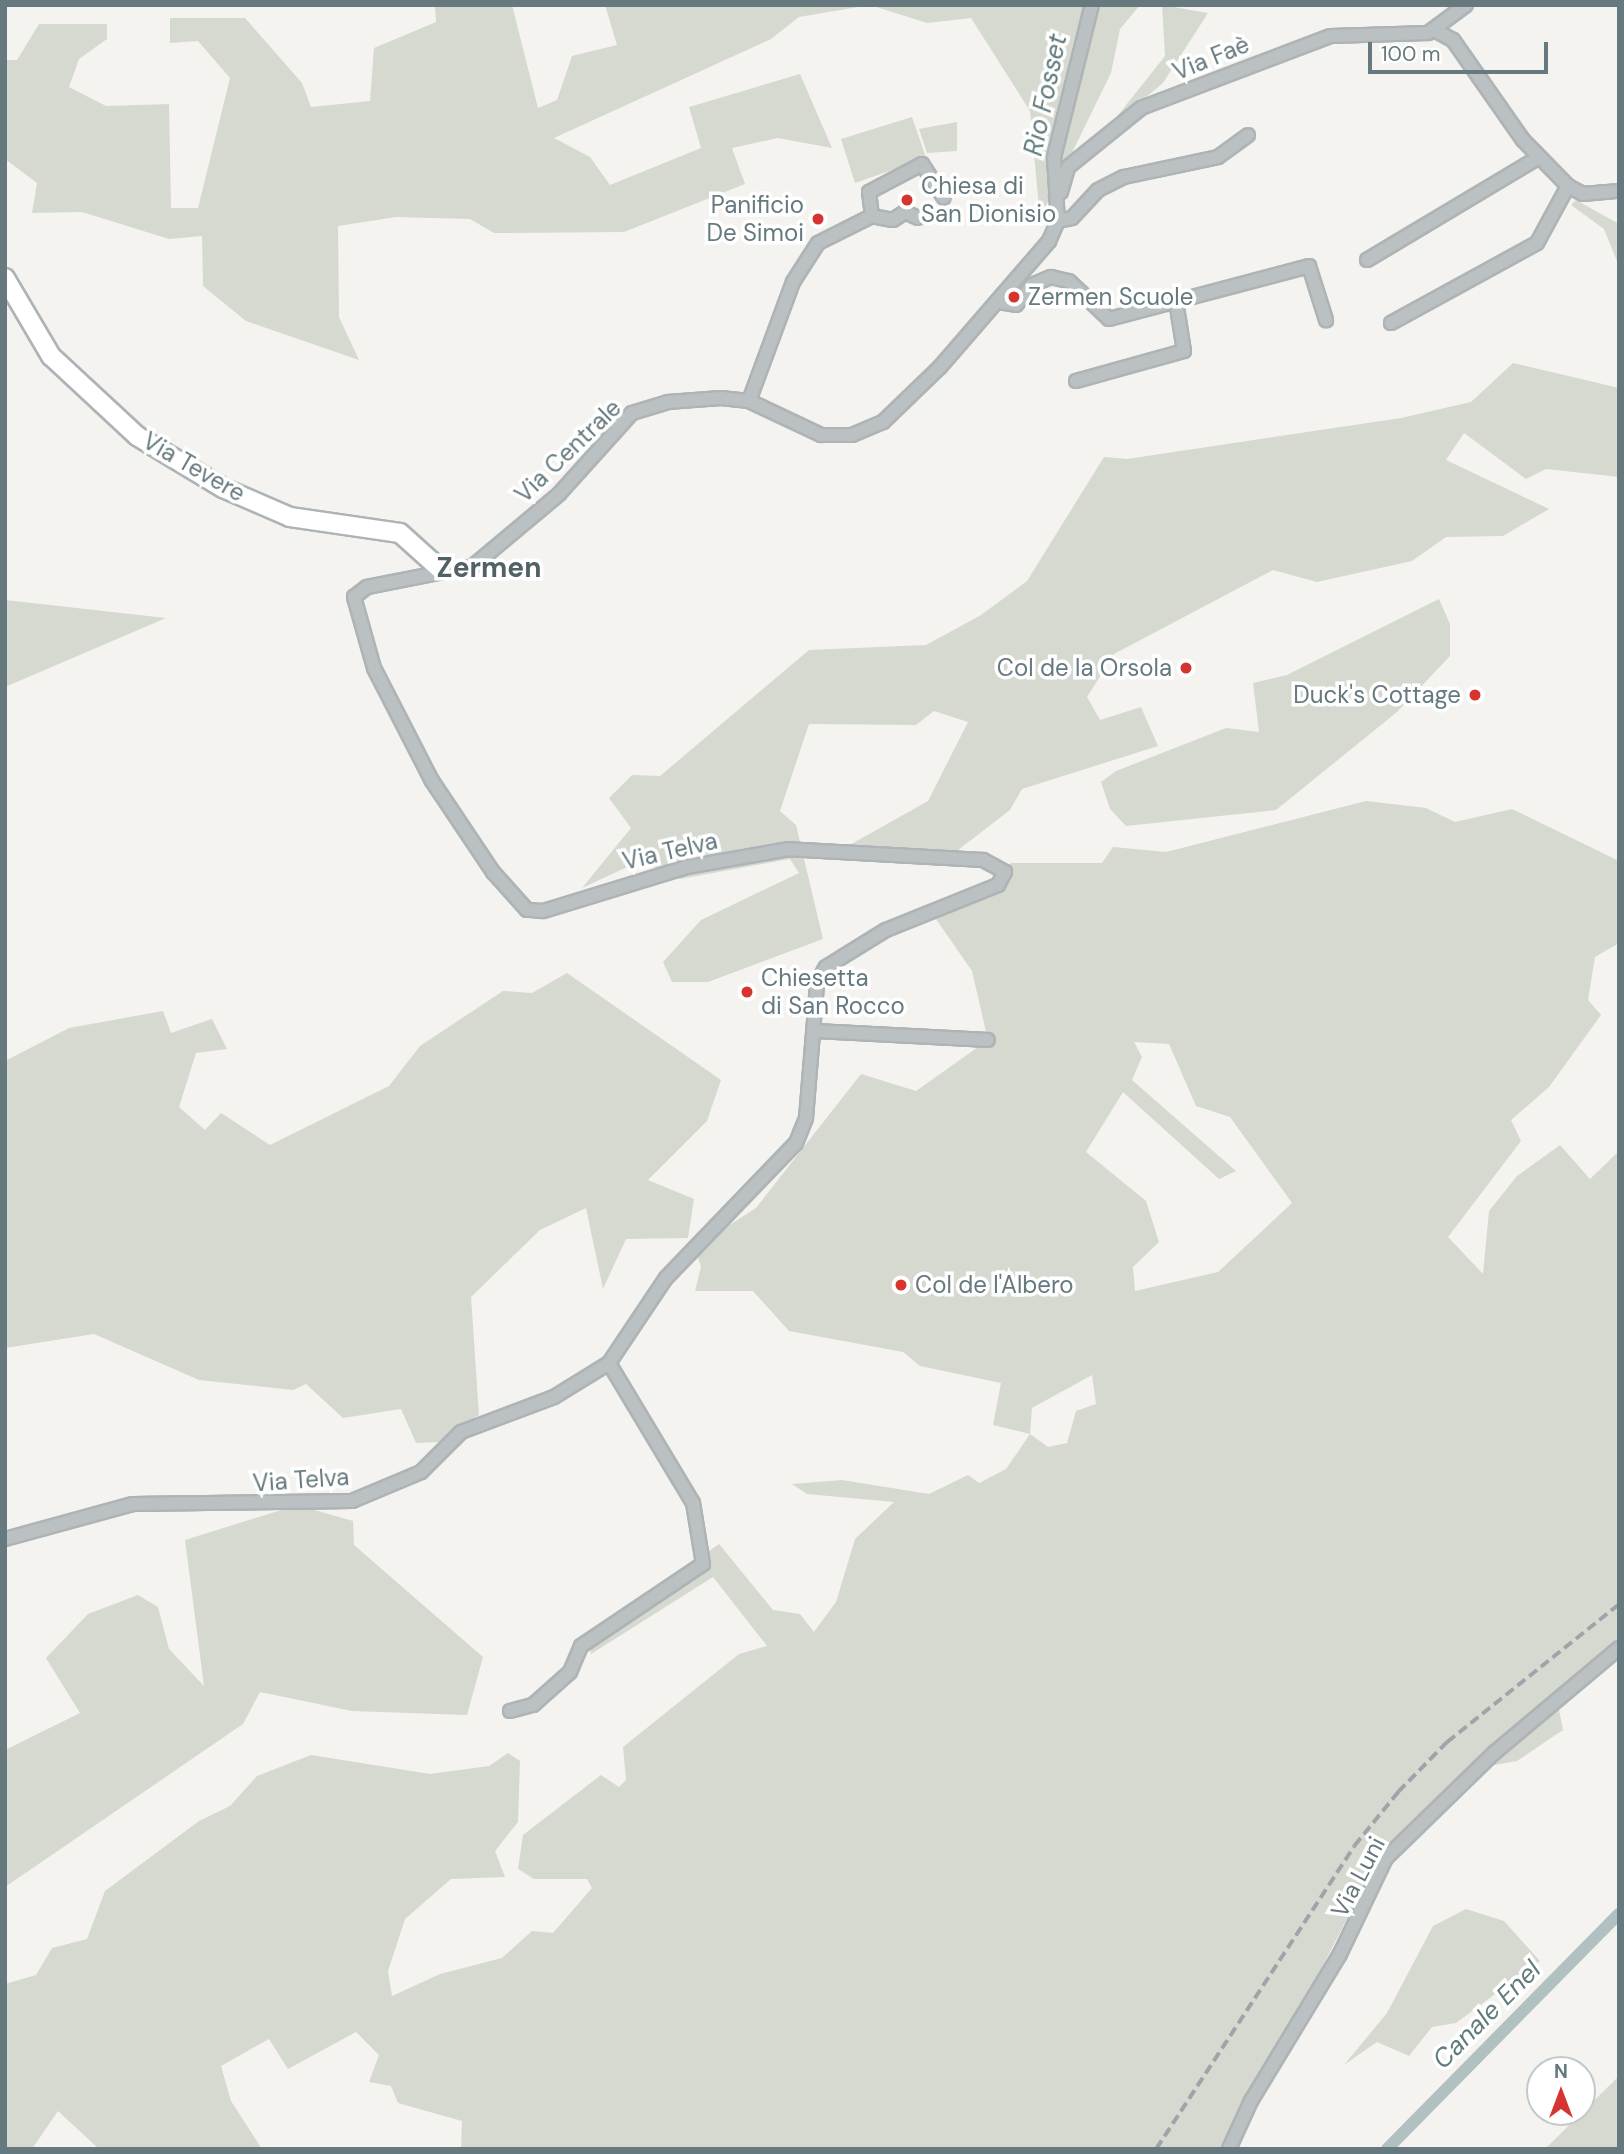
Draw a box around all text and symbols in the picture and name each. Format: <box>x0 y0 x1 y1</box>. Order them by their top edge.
scale bar <box>1372 28 1552 72</box>
street label: Via Faè <box>1169 30 1253 86</box>
water label: Rio Fosset <box>1018 31 1074 159</box>
text: 100 m <box>1381 40 1441 68</box>
place label: Chiesa di San Dionisio <box>921 172 1056 228</box>
place label: Panificio De Simoi <box>706 191 804 247</box>
marker: Chiesa di San Dionisio <box>899 192 915 208</box>
marker: Panificio De Simoi <box>810 211 826 227</box>
place label: Zermen Scuole <box>1028 283 1193 311</box>
marker: Zermen Scuole <box>1006 289 1022 305</box>
street label: Via Centrale <box>509 393 627 509</box>
street label: Via Tevere <box>138 426 250 508</box>
district label: Zermen <box>437 551 541 585</box>
place label: Col de la Orsola <box>997 654 1172 682</box>
marker: Col de la Orsola <box>1178 660 1194 676</box>
place label: Duck's Cottage <box>1293 681 1461 709</box>
marker: Duck's Cottage <box>1467 687 1483 703</box>
street label: Via Telva <box>620 826 720 876</box>
place label: Chiesetta di San Rocco <box>761 964 905 1020</box>
marker: Chiesetta di San Rocco <box>739 984 755 1000</box>
place label: Col de l'Albero <box>915 1271 1074 1299</box>
marker: Col de l'Albero <box>893 1277 909 1293</box>
street label: Via Telva <box>252 1462 350 1498</box>
street label: Via Luni <box>1325 1832 1391 1922</box>
water label: Canale Enel <box>1426 1954 1548 2076</box>
north arrow <box>1526 2056 1596 2126</box>
text: N <box>1554 2059 1568 2084</box>

